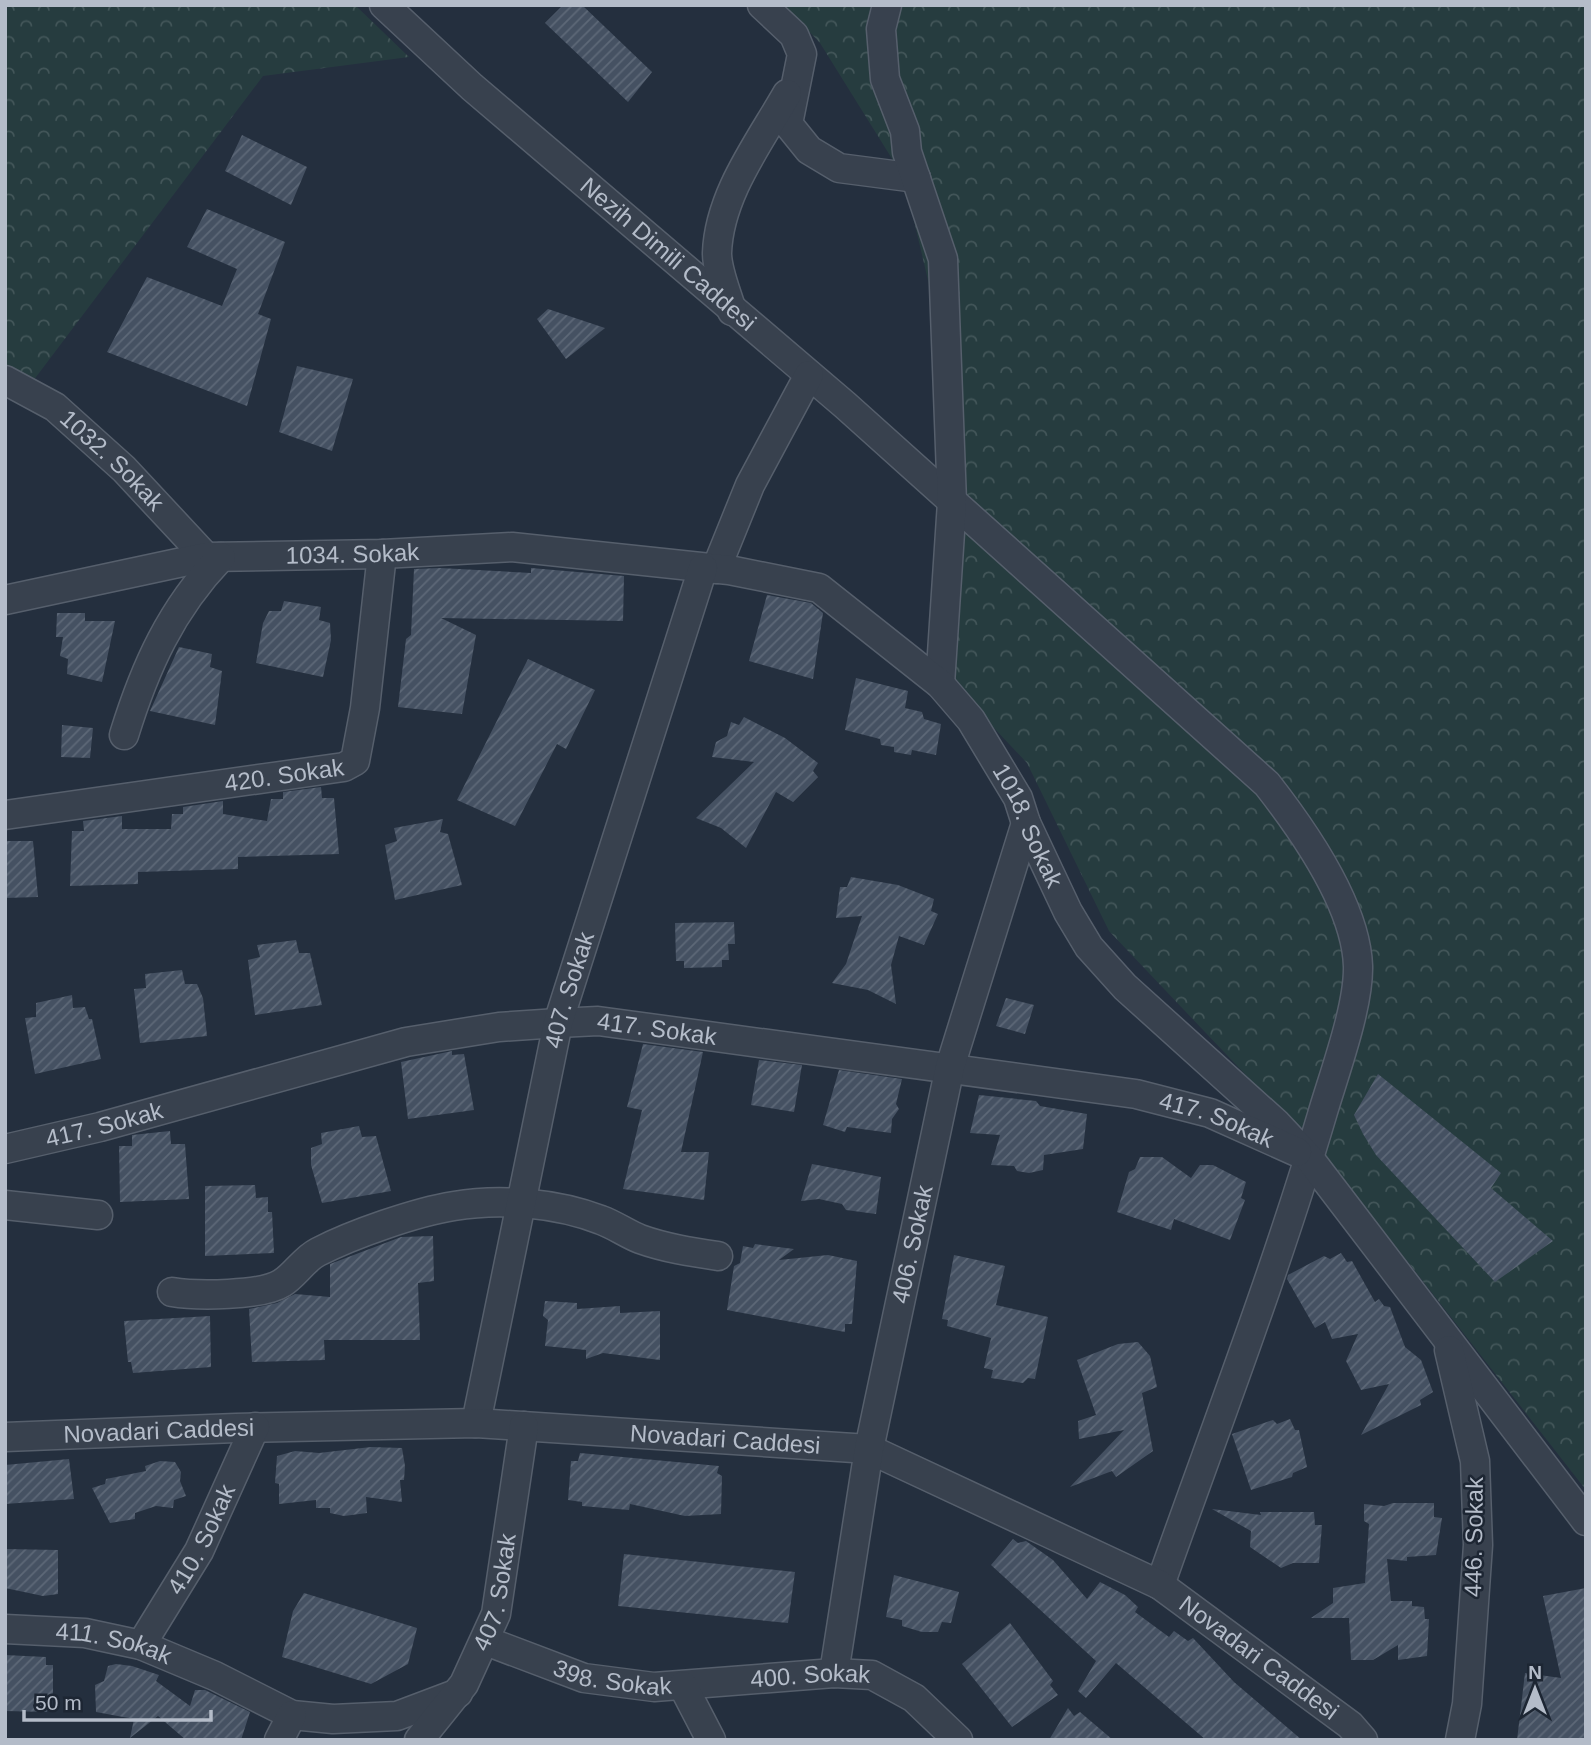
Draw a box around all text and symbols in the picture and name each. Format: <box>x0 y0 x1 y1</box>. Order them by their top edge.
street label: Nezih Dimili Caddesi <box>575 172 762 336</box>
street label: 1032. Sokak <box>55 404 170 517</box>
street label: 1034. Sokak <box>285 538 421 569</box>
street label: 420. Sokak <box>223 753 347 797</box>
street label: 1018. Sokak <box>987 759 1069 893</box>
street label: 407. Sokak <box>539 928 599 1050</box>
street label: 417. Sokak <box>596 1007 719 1050</box>
street label: 417. Sokak <box>1157 1087 1279 1153</box>
street label: 417. Sokak <box>43 1096 167 1152</box>
street label: 406. Sokak <box>886 1182 938 1306</box>
street label: Novadari Caddesi <box>63 1414 255 1448</box>
street label: Novadari Caddesi <box>629 1419 821 1459</box>
street label: 446. Sokak <box>1459 1476 1488 1597</box>
street label: 410. Sokak <box>162 1479 241 1599</box>
street label: 407. Sokak <box>467 1531 521 1655</box>
street label: Novadari Caddesi <box>1174 1590 1344 1725</box>
street label: 411. Sokak <box>55 1618 177 1670</box>
street label: 398. Sokak <box>550 1654 674 1701</box>
north arrow <box>1500 1654 1570 1724</box>
street label: 400. Sokak <box>749 1659 872 1692</box>
text: N <box>1528 1662 1542 1683</box>
scale bar <box>24 1678 212 1722</box>
text: 50 m <box>35 1691 82 1714</box>

